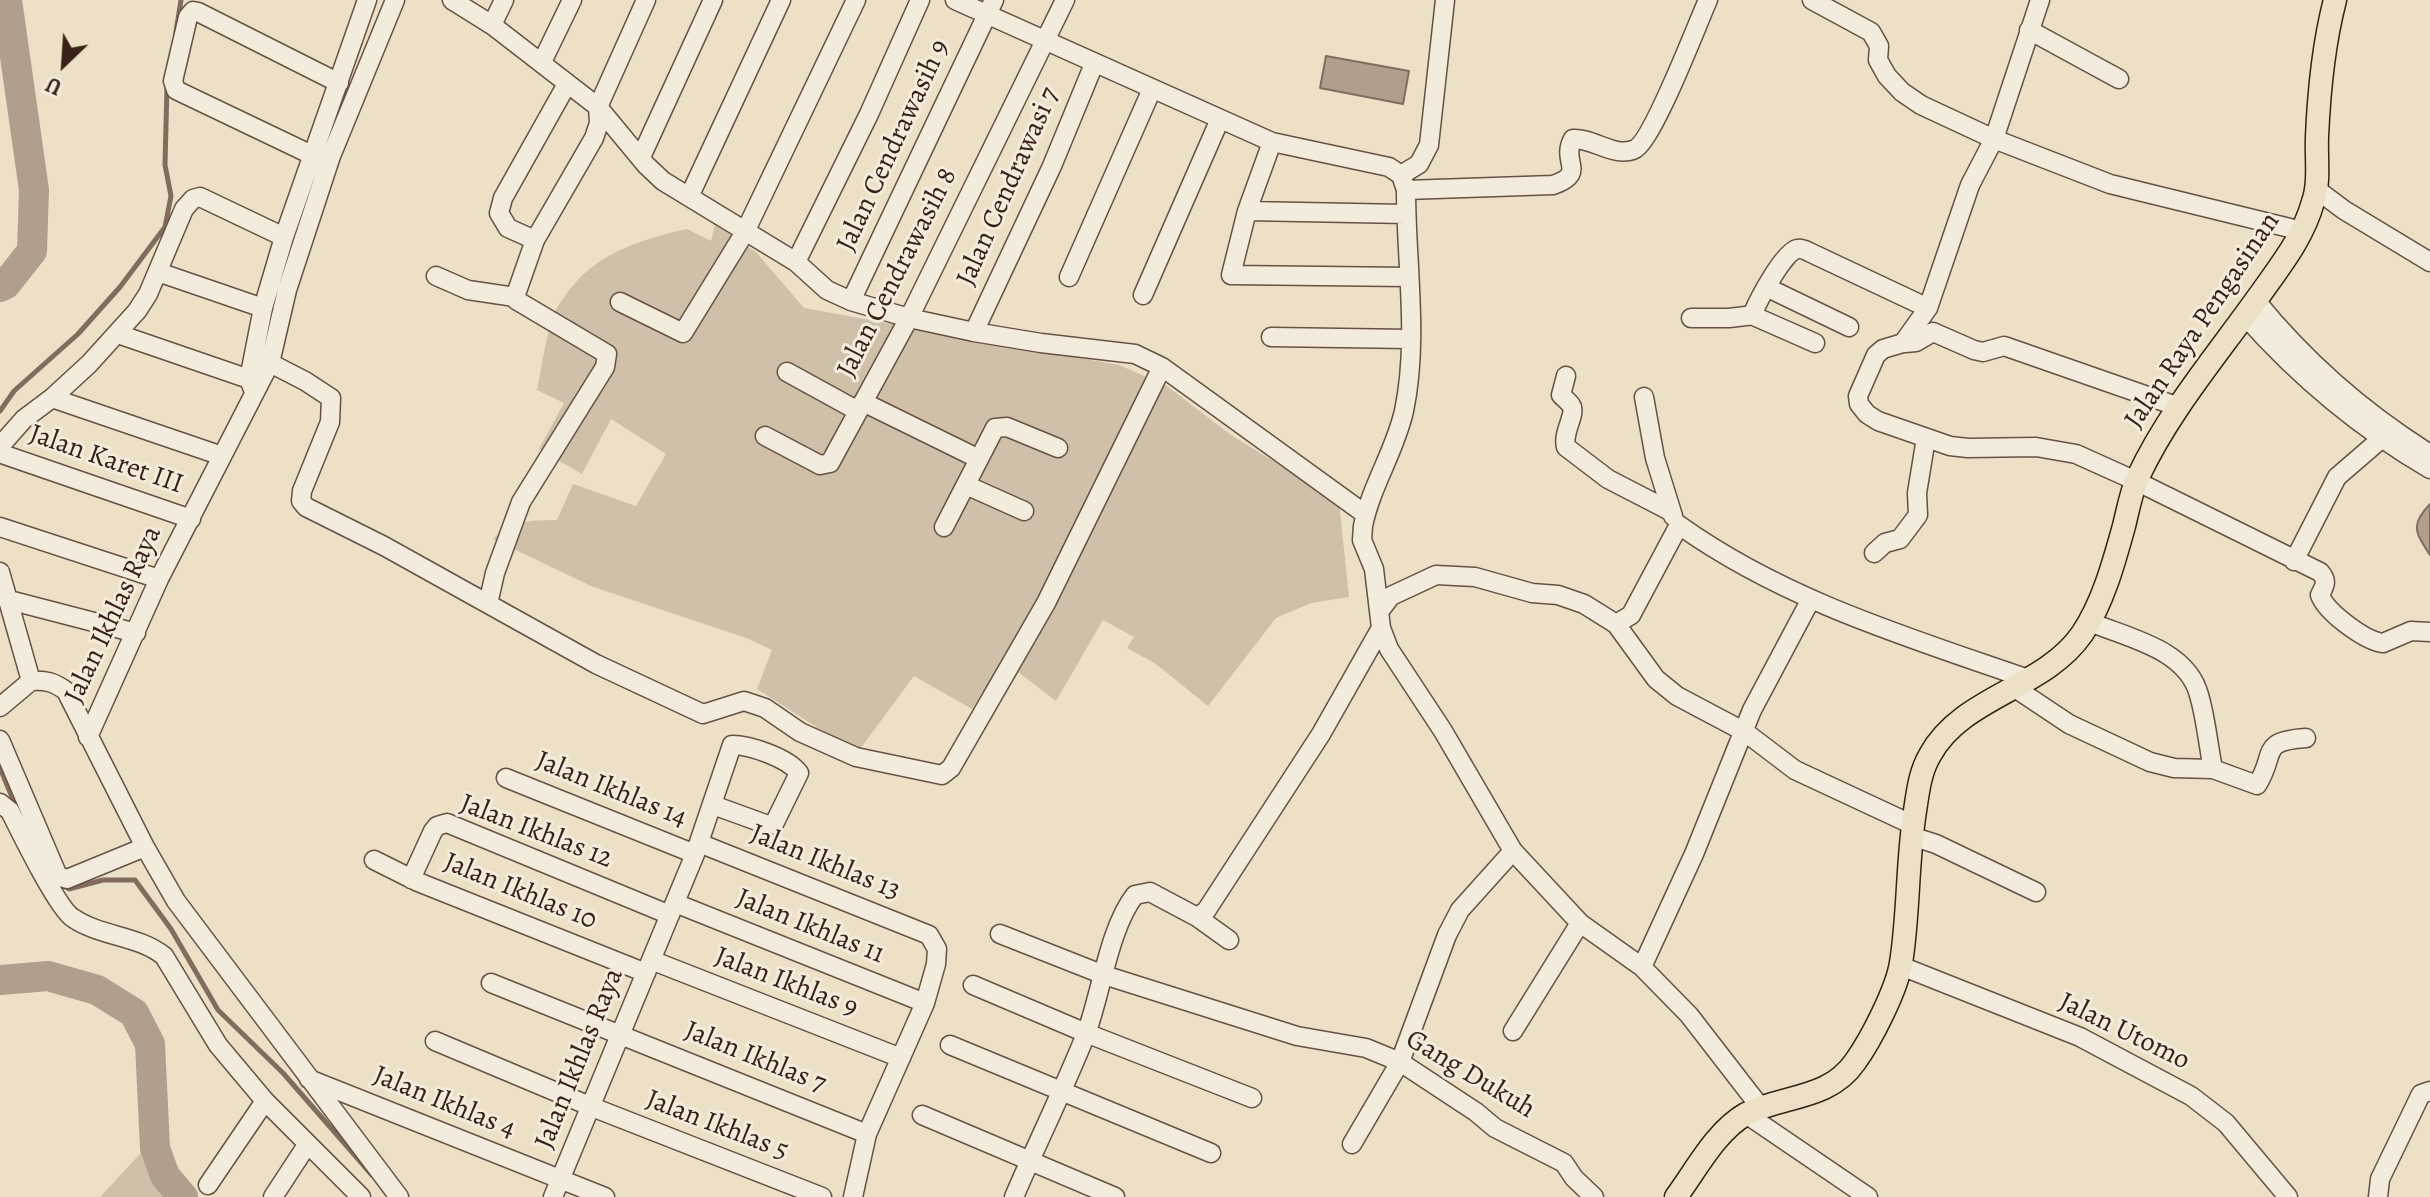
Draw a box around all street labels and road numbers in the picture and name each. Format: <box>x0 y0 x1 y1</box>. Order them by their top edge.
street label: Jalan Cendrawasih 9 <box>830 35 958 257</box>
street label: Jalan Cendrawasi 7 <box>950 83 1068 291</box>
street label: Jalan Cendrawasih 8 <box>831 163 965 383</box>
street label: Jalan Raya Pengasinan <box>2118 207 2288 435</box>
street label: Jalan Karet III <box>25 418 187 502</box>
street label: Jalan Ikhlas Raya <box>58 521 170 709</box>
street label: Jalan Ikhlas 14 <box>531 744 691 836</box>
street label: Jalan Ikhlas 12 <box>455 788 617 876</box>
street label: Jalan Ikhlas 13 <box>745 818 905 908</box>
street label: Jalan Ikhlas 10 <box>438 846 602 938</box>
street label: Jalan Ikhlas 11 <box>731 882 889 972</box>
street label: Jalan Ikhlas 9 <box>710 940 862 1026</box>
street label: Jalan Ikhlas Raya <box>528 964 632 1154</box>
street label: Jalan Utomo <box>2053 986 2195 1078</box>
street label: Jalan Ikhlas 7 <box>679 1014 831 1102</box>
street label: Gang Dukuh <box>1399 1023 1541 1127</box>
street label: Jalan Ikhlas 4 <box>368 1059 520 1147</box>
street label: Jalan Ikhlas 5 <box>641 1083 793 1169</box>

